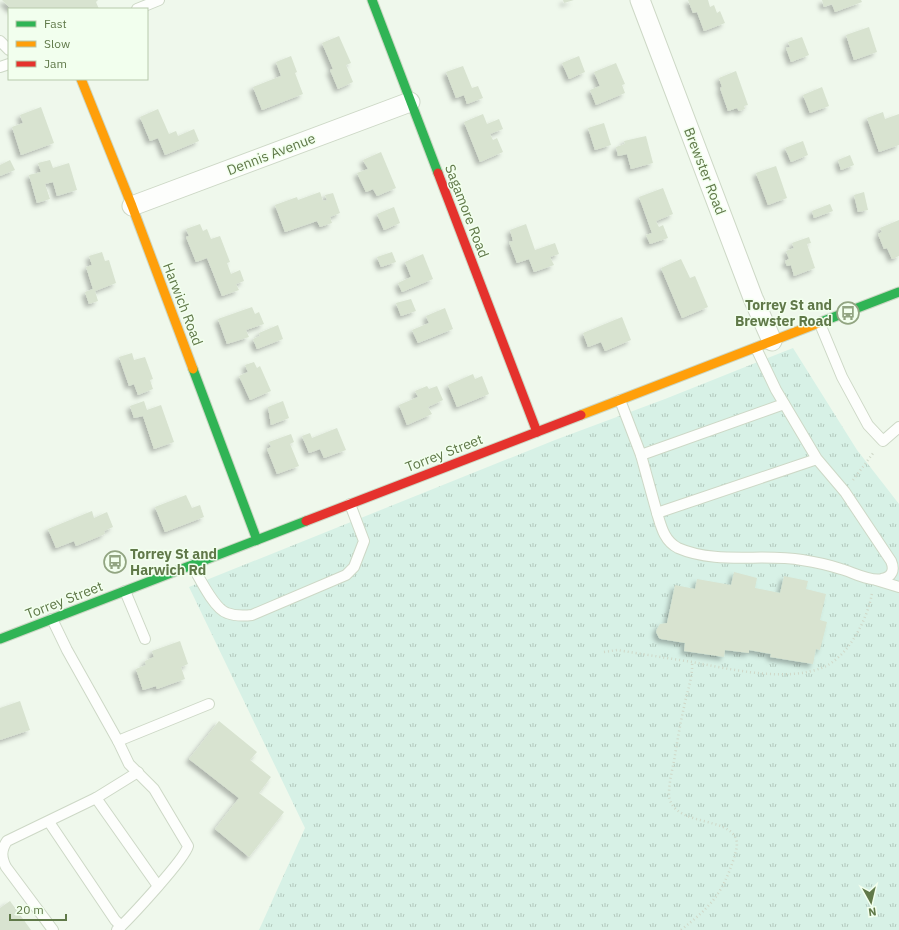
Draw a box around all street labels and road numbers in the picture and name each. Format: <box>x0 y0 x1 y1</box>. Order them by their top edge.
street label: Brewster Road <box>680 125 730 217</box>
street label: Dennis Avenue <box>224 129 318 179</box>
street label: Sagamore Road <box>441 162 493 260</box>
street label: Harwich Road <box>159 260 207 348</box>
street label: Torrey Street <box>403 430 485 476</box>
street label: Torrey Street <box>23 577 105 623</box>

